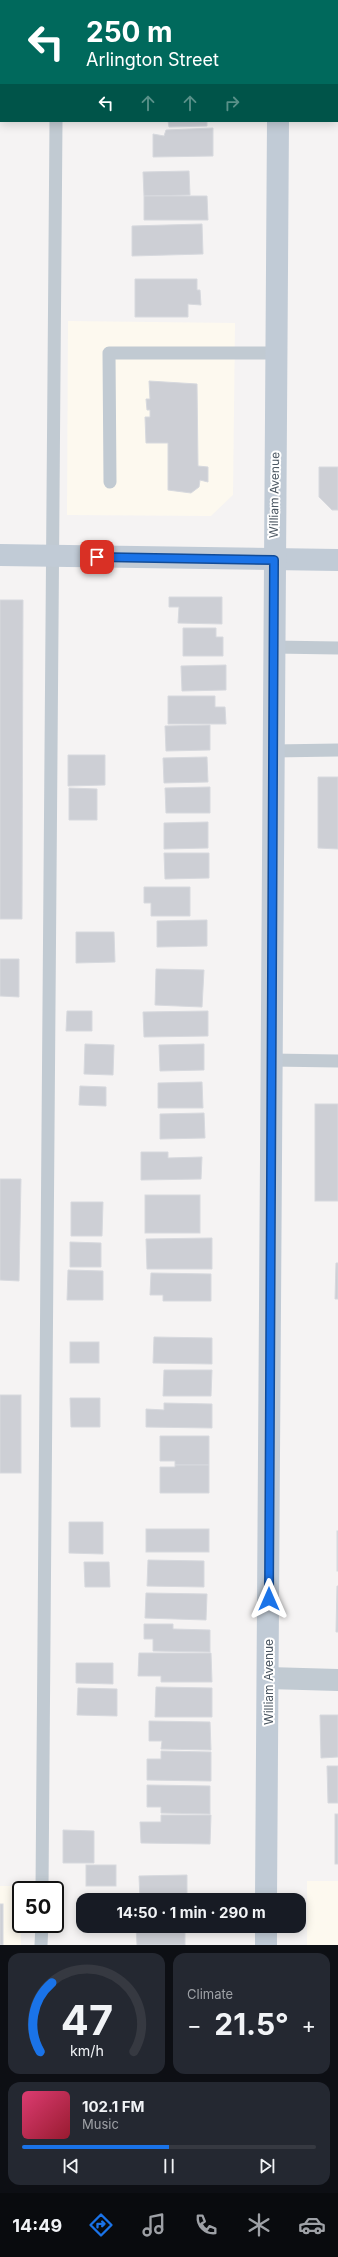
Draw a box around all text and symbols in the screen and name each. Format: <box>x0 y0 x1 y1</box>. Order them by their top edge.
text: 250 m <box>86 15 173 49</box>
icon: left <box>20 16 72 68</box>
text: Arlington Street <box>86 49 219 70</box>
icon: left <box>95 92 117 114</box>
icon: ahead <box>137 92 159 114</box>
icon: ahead <box>179 92 201 114</box>
icon: right <box>221 92 243 114</box>
street label: William Avenue <box>266 452 282 538</box>
pin <box>80 540 114 574</box>
icon: arrive <box>86 546 108 568</box>
position arrow <box>248 1578 290 1620</box>
street label: William Avenue <box>261 1639 276 1725</box>
speed limit sign: 50 <box>12 1881 64 1933</box>
text: 14:50 · 1 min · 290 m <box>116 1903 266 1922</box>
text: Climate <box>187 1986 233 2002</box>
text: 47 <box>60 1994 113 2044</box>
text: 21.5° <box>214 2006 289 2042</box>
text: − <box>187 2012 202 2038</box>
text: + <box>301 2012 316 2038</box>
text: km/h <box>70 2041 103 2058</box>
text: 102.1 FM <box>82 2097 144 2116</box>
text: Music <box>82 2116 119 2132</box>
icon: previous <box>60 2155 82 2177</box>
icon: pause <box>158 2155 180 2177</box>
icon: next <box>256 2155 278 2177</box>
icon: directions <box>87 2211 115 2239</box>
icon: music <box>140 2211 168 2239</box>
icon: phone <box>192 2211 220 2239</box>
icon: climate <box>245 2211 273 2239</box>
icon: car <box>298 2211 326 2239</box>
text: 14:49 <box>12 2215 62 2236</box>

